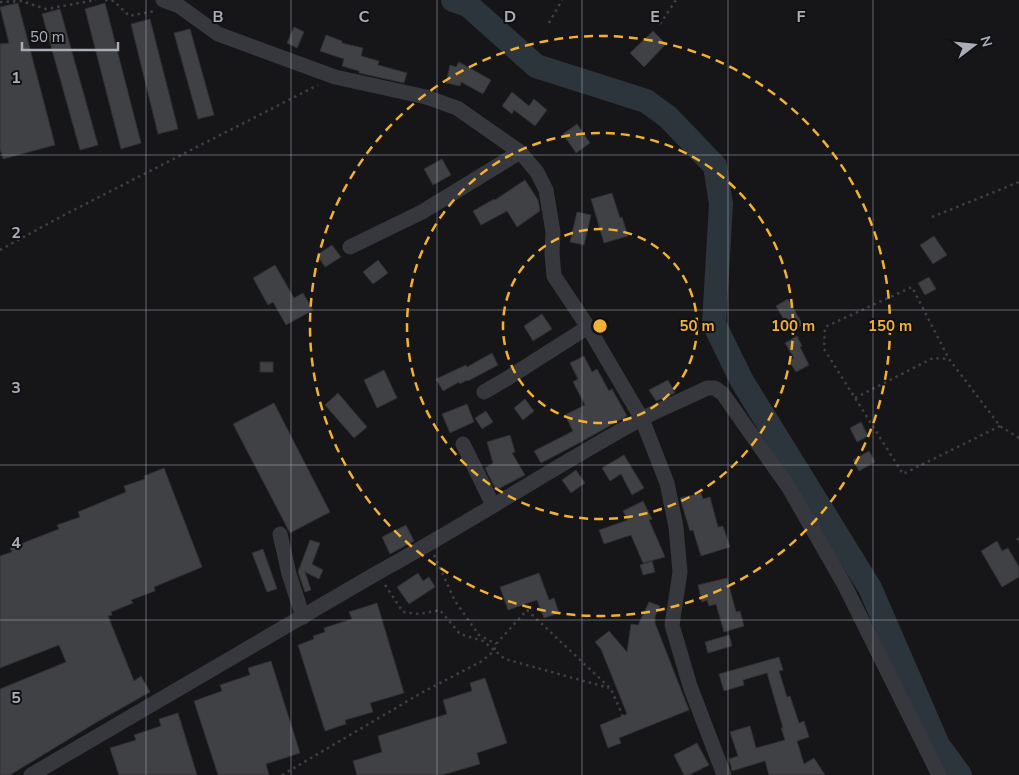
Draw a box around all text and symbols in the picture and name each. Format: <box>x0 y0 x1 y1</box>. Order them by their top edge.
text: B <box>212 6 224 28</box>
text: C <box>359 6 370 28</box>
text: D <box>504 6 516 28</box>
text: E <box>650 6 660 28</box>
text: F <box>797 6 806 28</box>
scale bar <box>22 20 119 52</box>
north arrow <box>949 20 999 70</box>
text: 50 m <box>30 27 65 47</box>
text: N <box>975 34 997 49</box>
text: 1 <box>11 67 21 89</box>
text: 2 <box>11 222 21 244</box>
text: 50 m <box>679 316 715 336</box>
text: 100 m <box>771 316 815 336</box>
text: 150 m <box>868 316 912 336</box>
centre of rings <box>591 317 609 335</box>
text: 3 <box>11 377 21 399</box>
text: 4 <box>11 532 21 554</box>
text: 5 <box>11 687 21 709</box>

